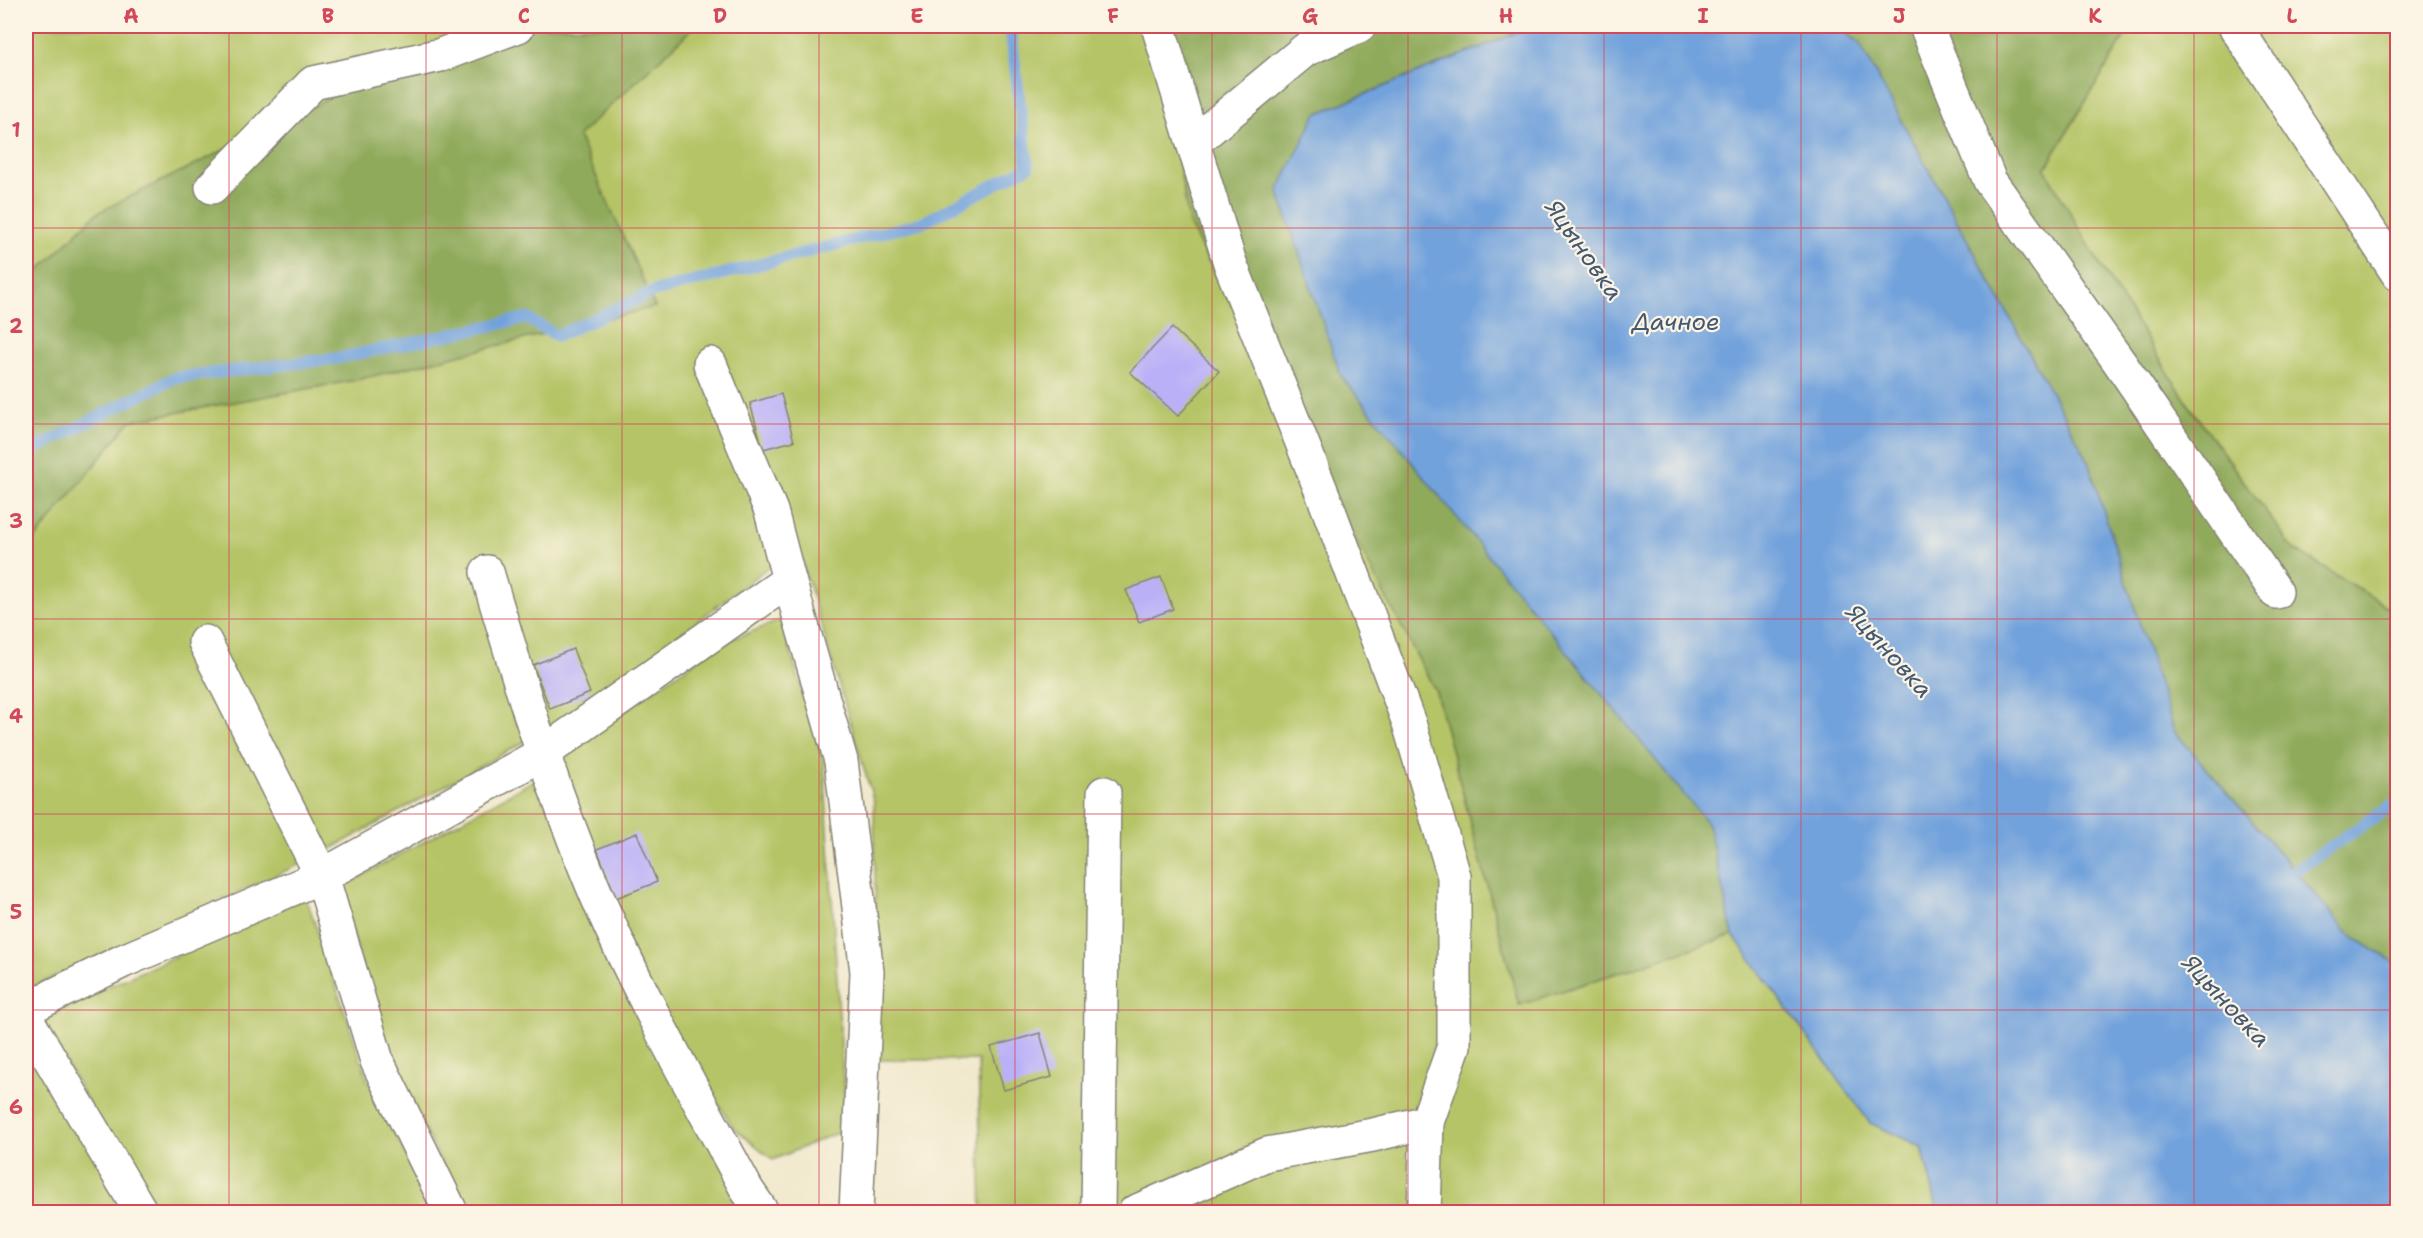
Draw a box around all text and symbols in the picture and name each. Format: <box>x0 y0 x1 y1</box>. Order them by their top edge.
text: A <box>123 3 139 29</box>
text: B <box>322 3 334 29</box>
text: C <box>518 3 530 29</box>
text: D <box>713 3 727 29</box>
text: E <box>910 3 924 29</box>
text: F <box>1107 3 1119 29</box>
text: G <box>1302 3 1318 29</box>
text: H <box>1499 3 1513 29</box>
text: I <box>1697 3 1709 29</box>
text: J <box>1893 3 1906 29</box>
text: K <box>2088 3 2102 29</box>
text: L <box>2287 3 2298 29</box>
text: 1 <box>11 117 21 143</box>
water label: Яцыновка <box>1537 192 1630 307</box>
water label: Дачное <box>1630 306 1720 338</box>
text: 2 <box>9 313 23 339</box>
text: 3 <box>9 508 23 534</box>
water label: Яцыновка <box>1838 596 1940 705</box>
text: 4 <box>9 703 23 729</box>
text: 5 <box>10 899 22 925</box>
water label: Яцыновка <box>2174 947 2277 1054</box>
text: 6 <box>9 1094 23 1120</box>

